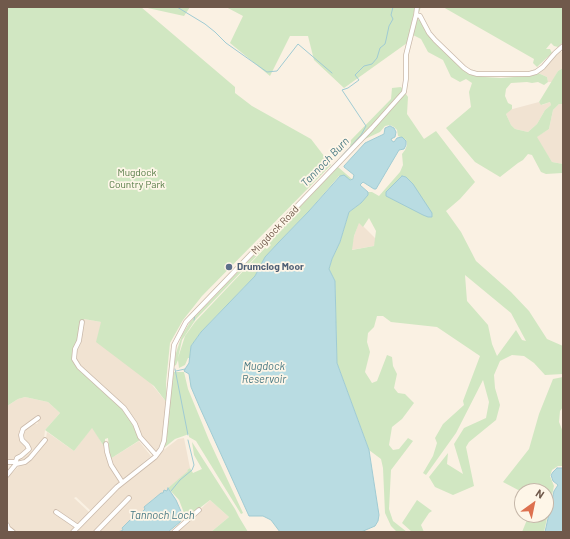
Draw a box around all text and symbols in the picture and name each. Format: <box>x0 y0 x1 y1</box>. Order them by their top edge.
water label: Tannoch Burn <box>298 134 352 190</box>
park label: Mugdock Country Park <box>109 167 165 190</box>
street label: Mugdock Road <box>249 203 301 257</box>
place label: Drumclog Moor <box>237 261 304 273</box>
marker: Drumclog Moor <box>224 262 234 272</box>
water label: Mugdock Reservoir <box>242 359 286 385</box>
north arrow <box>514 483 554 523</box>
text: N <box>534 486 547 501</box>
water label: Tannoch Loch <box>129 508 195 522</box>

